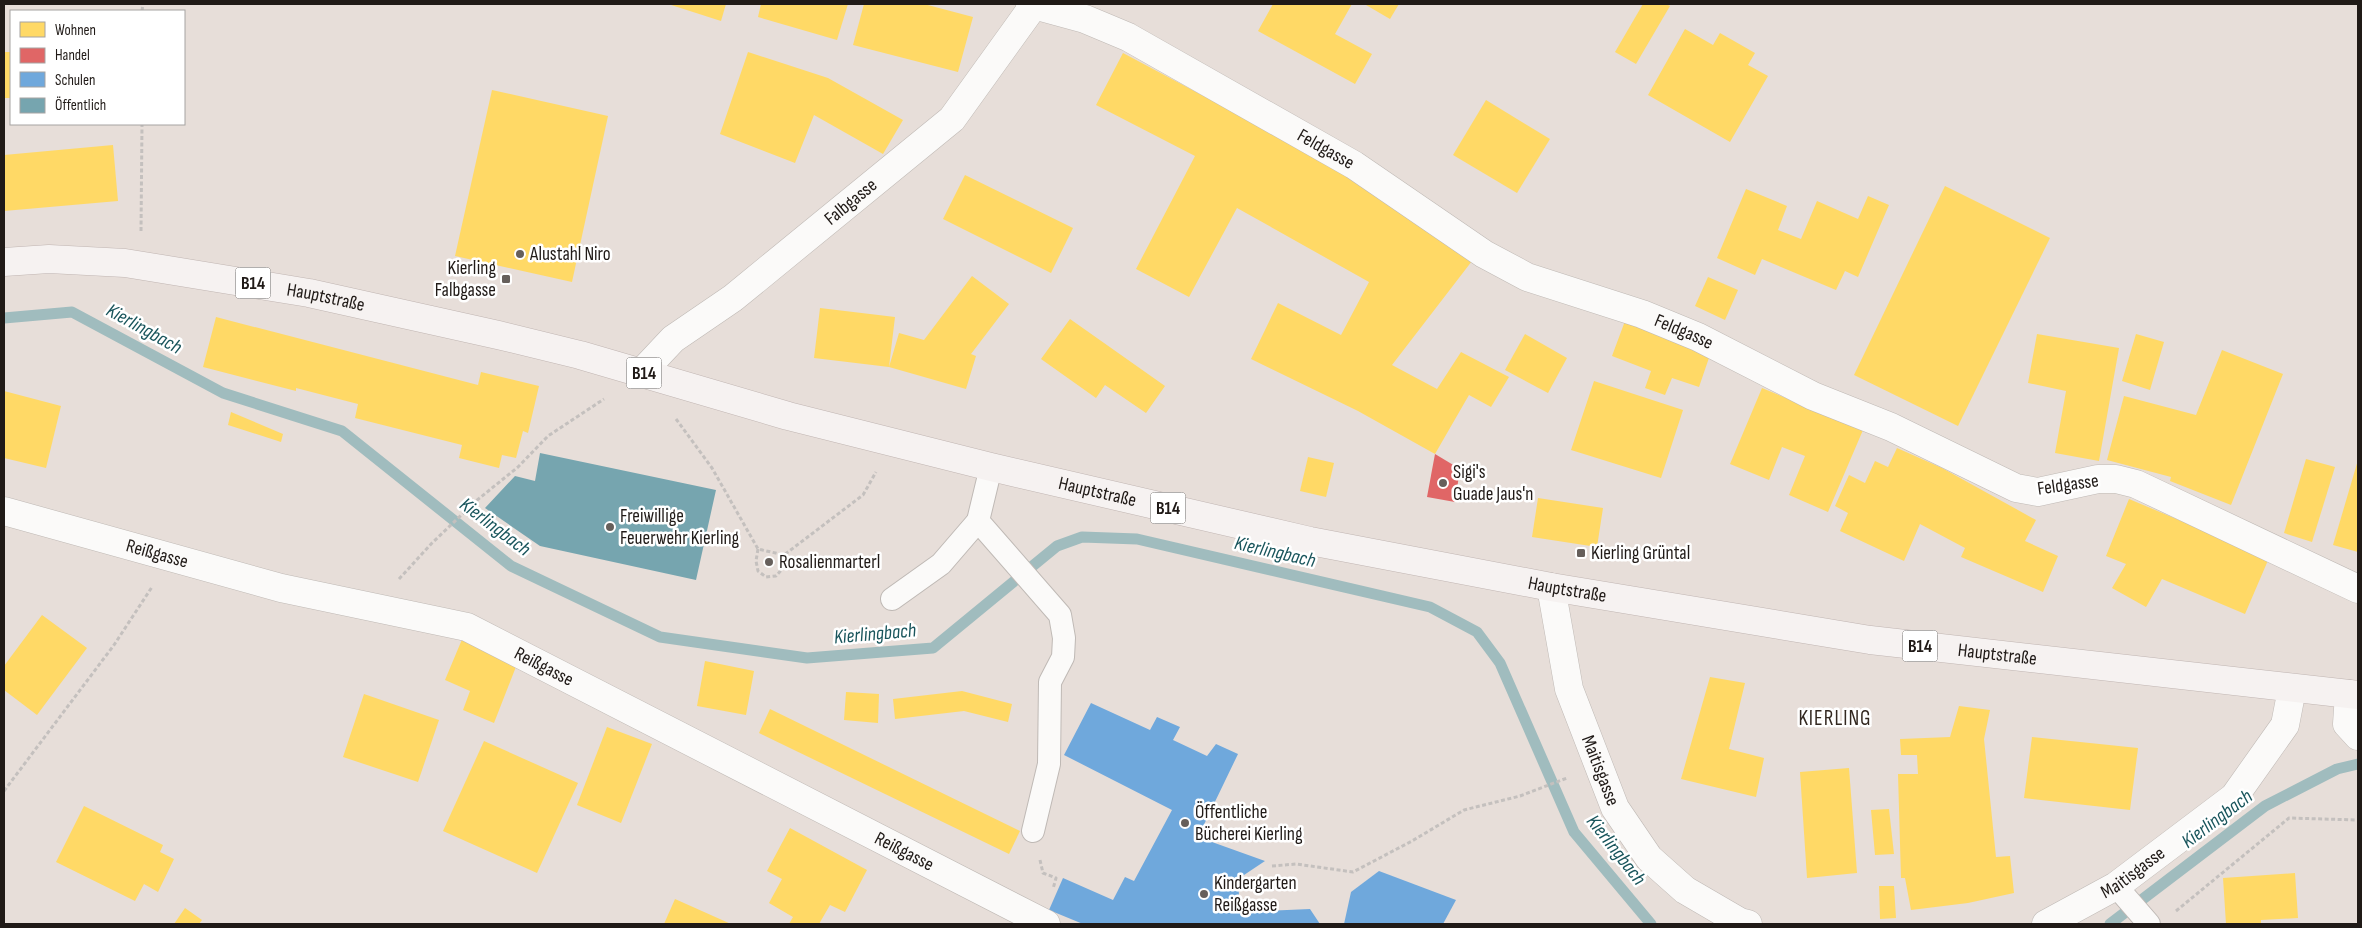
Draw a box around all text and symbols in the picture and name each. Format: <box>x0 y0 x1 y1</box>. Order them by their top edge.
legend <box>10 10 185 125</box>
text: Wohnen <box>55 21 96 40</box>
text: Handel <box>55 46 90 65</box>
text: Schulen <box>55 71 95 90</box>
text: Öffentlich <box>55 96 106 115</box>
street label: Feldgasse <box>1293 124 1358 174</box>
street label: Falbgasse <box>820 173 882 230</box>
place label: Alustahl Niro <box>529 243 611 266</box>
marker: Alustahl Niro <box>514 248 526 260</box>
place label: Kierling Falbgasse <box>435 257 496 302</box>
road number: B14 <box>236 268 270 298</box>
marker: Kierling Falbgasse <box>500 273 512 285</box>
street label: Hauptstraße <box>285 278 367 317</box>
water label: Kierlingbach <box>102 298 186 360</box>
street label: Feldgasse <box>1651 309 1717 354</box>
road number: B14 <box>626 358 662 388</box>
place label: Sigi's Guade Jaus'n <box>1453 461 1533 506</box>
street label: Feldgasse <box>2036 469 2100 501</box>
street label: Hauptstraße <box>1056 472 1139 512</box>
marker: Sigi's Guade Jaus'n <box>1437 477 1449 489</box>
road number: B14 <box>1150 492 1186 524</box>
water label: Kierlingbach <box>455 493 535 561</box>
place label: Freiwillige Feuerwehr Kierling <box>620 505 740 550</box>
marker: Freiwillige Feuerwehr Kierling <box>604 521 616 533</box>
water label: Kierlingbach <box>1232 531 1318 573</box>
street label: Reißgasse <box>124 534 191 573</box>
place label: Kierling Grüntal <box>1591 542 1690 565</box>
marker: Kierling Grüntal <box>1575 547 1587 559</box>
place label: Rosalienmarterl <box>779 551 880 574</box>
marker: Rosalienmarterl <box>763 556 775 568</box>
street label: Hauptstraße <box>1526 571 1608 608</box>
water label: Kierlingbach <box>833 618 917 650</box>
road number: B14 <box>1902 630 1938 661</box>
street label: Hauptstraße <box>1957 638 2038 670</box>
street label: Reißgasse <box>510 642 577 691</box>
district label: KIERLING <box>1798 706 1872 731</box>
street label: Maitisgasse <box>1576 732 1625 809</box>
water label: Kierlingbach <box>2177 785 2257 853</box>
place label: Öffentliche Bücherei Kierling <box>1195 801 1303 846</box>
water label: Kierlingbach <box>1581 810 1651 890</box>
marker: Öffentliche Bücherei Kierling <box>1179 817 1191 829</box>
street label: Reißgasse <box>871 827 938 876</box>
street label: Maitisgasse <box>2097 842 2170 904</box>
place label: Kindergarten Reißgasse <box>1214 872 1297 917</box>
marker: Kindergarten Reißgasse <box>1198 888 1210 900</box>

